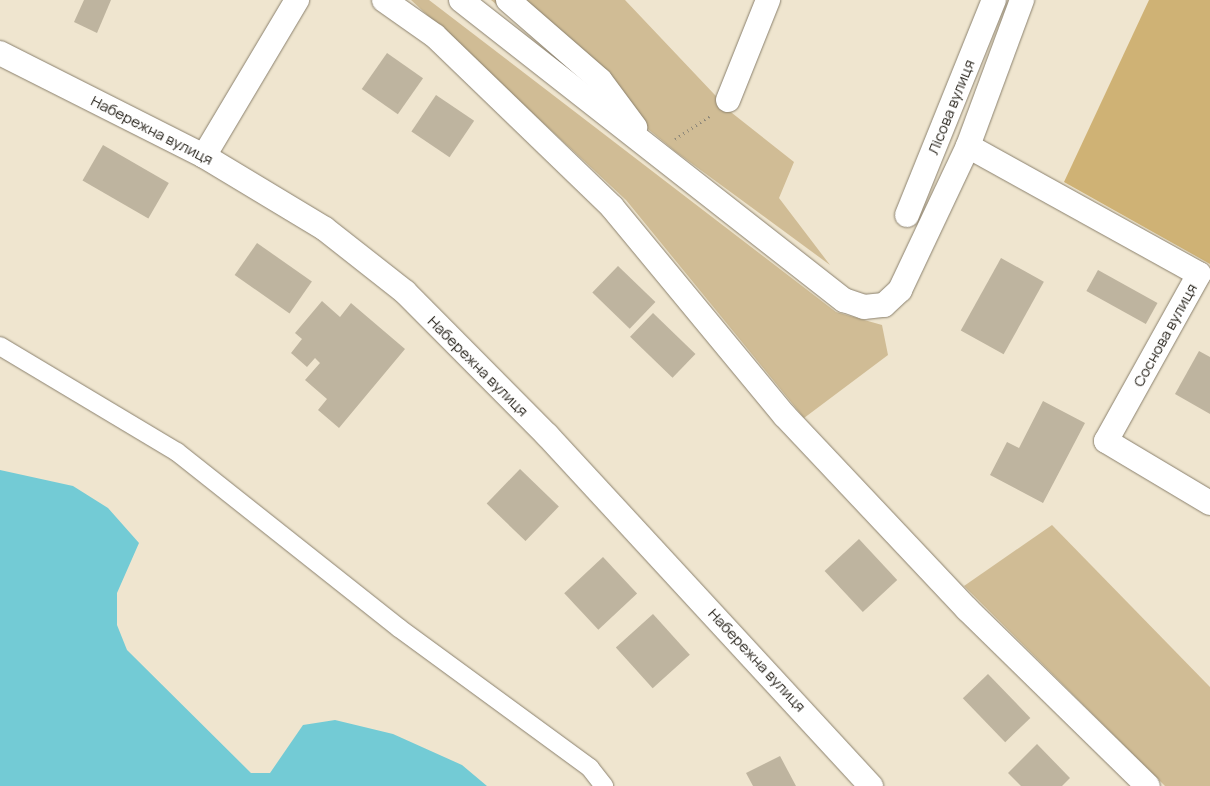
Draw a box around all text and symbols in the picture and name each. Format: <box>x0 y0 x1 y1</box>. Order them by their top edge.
street label: Лісова вулиця <box>924 57 978 157</box>
street label: Набережна вулиця <box>88 91 216 169</box>
street label: Соснова вулиця <box>1129 280 1201 390</box>
street label: Набережна вулиця <box>424 312 532 420</box>
street label: Набережна вулиця <box>705 605 809 715</box>

